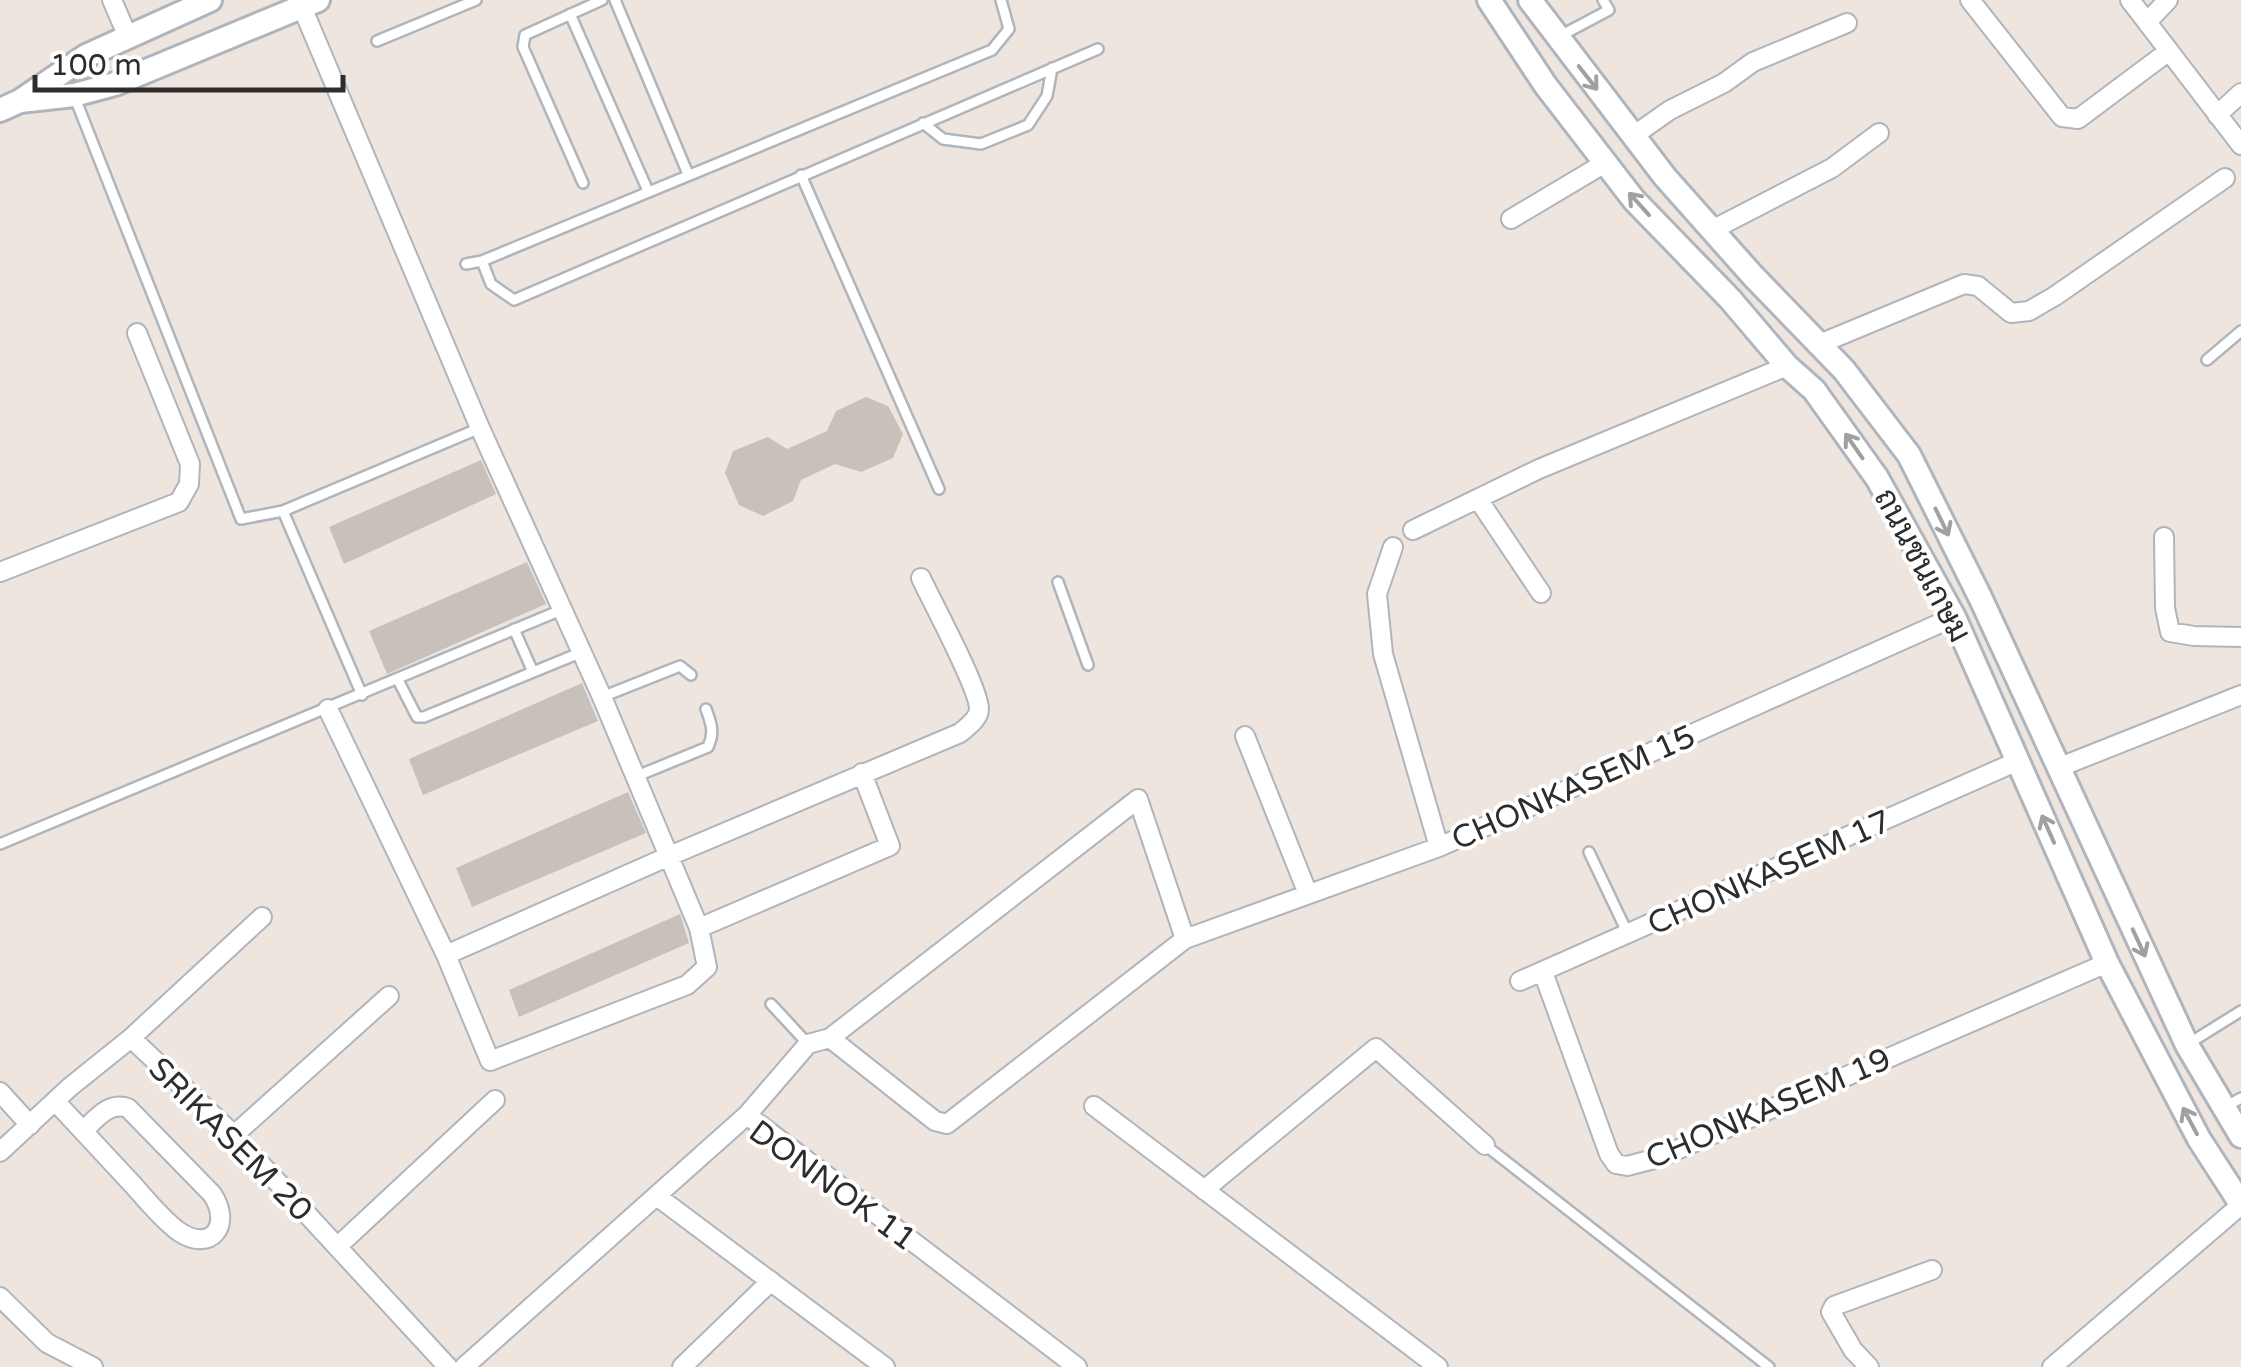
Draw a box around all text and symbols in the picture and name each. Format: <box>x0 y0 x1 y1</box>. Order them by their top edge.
scale bar <box>35 30 342 92</box>
text: 100 m <box>50 47 142 84</box>
one-way arrow <box>1577 65 1599 91</box>
one-way arrow <box>1627 192 1650 217</box>
one-way arrow <box>1844 433 1865 460</box>
street label: ถนนชนเกษม <box>1866 482 1979 649</box>
one-way arrow <box>1934 506 1953 536</box>
street label: CHONKASEM 15 <box>1446 717 1701 859</box>
street label: CHONKASEM 17 <box>1642 802 1897 944</box>
one-way arrow <box>2038 814 2056 845</box>
one-way arrow <box>2131 927 2149 958</box>
street label: CHONKASEM 19 <box>1640 1040 1897 1178</box>
street label: SRIKASEM 20 <box>141 1050 320 1229</box>
one-way arrow <box>2179 1107 2199 1137</box>
street label: DONNOK 11 <box>741 1112 923 1259</box>

